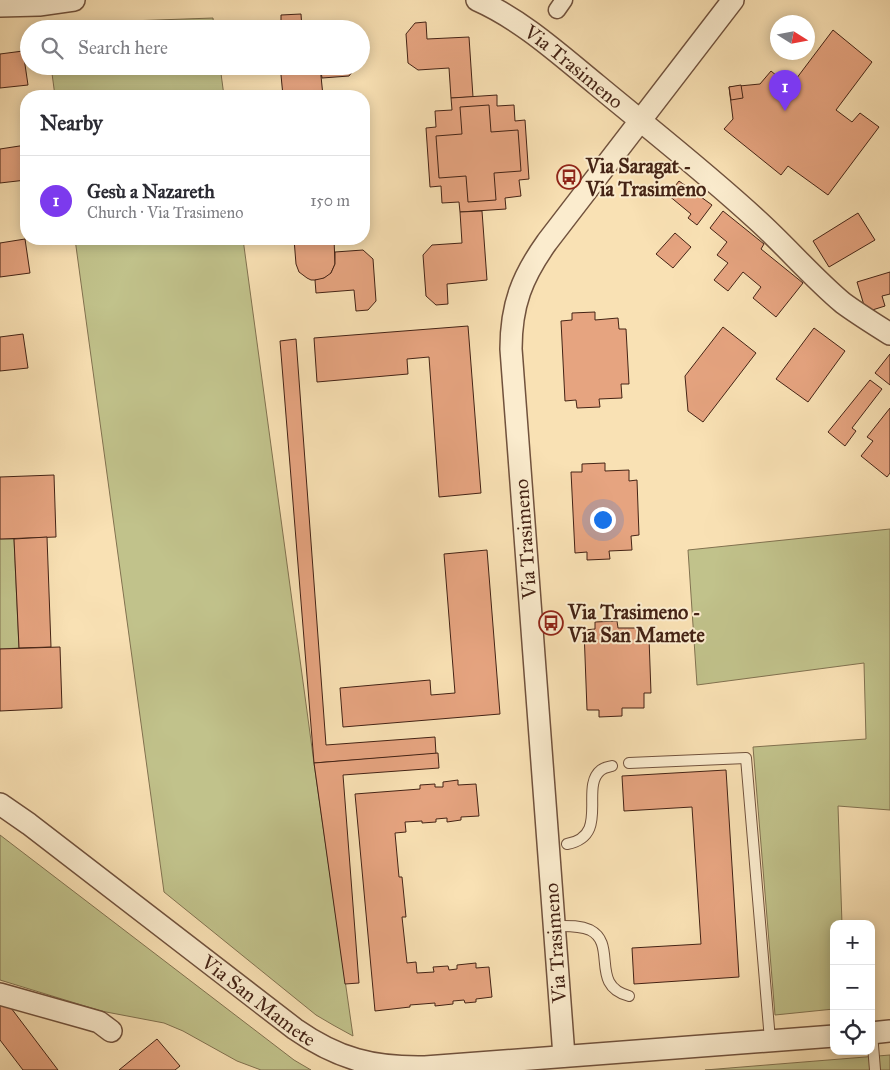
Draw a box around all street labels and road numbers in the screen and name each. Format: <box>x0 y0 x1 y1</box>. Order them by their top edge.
street label: Via Trasimeno <box>519 19 628 114</box>
street label: Via Trasimeno <box>509 478 541 601</box>
street label: Via Trasimeno <box>539 882 571 1005</box>
street label: Via San Mamete <box>196 949 320 1051</box>

